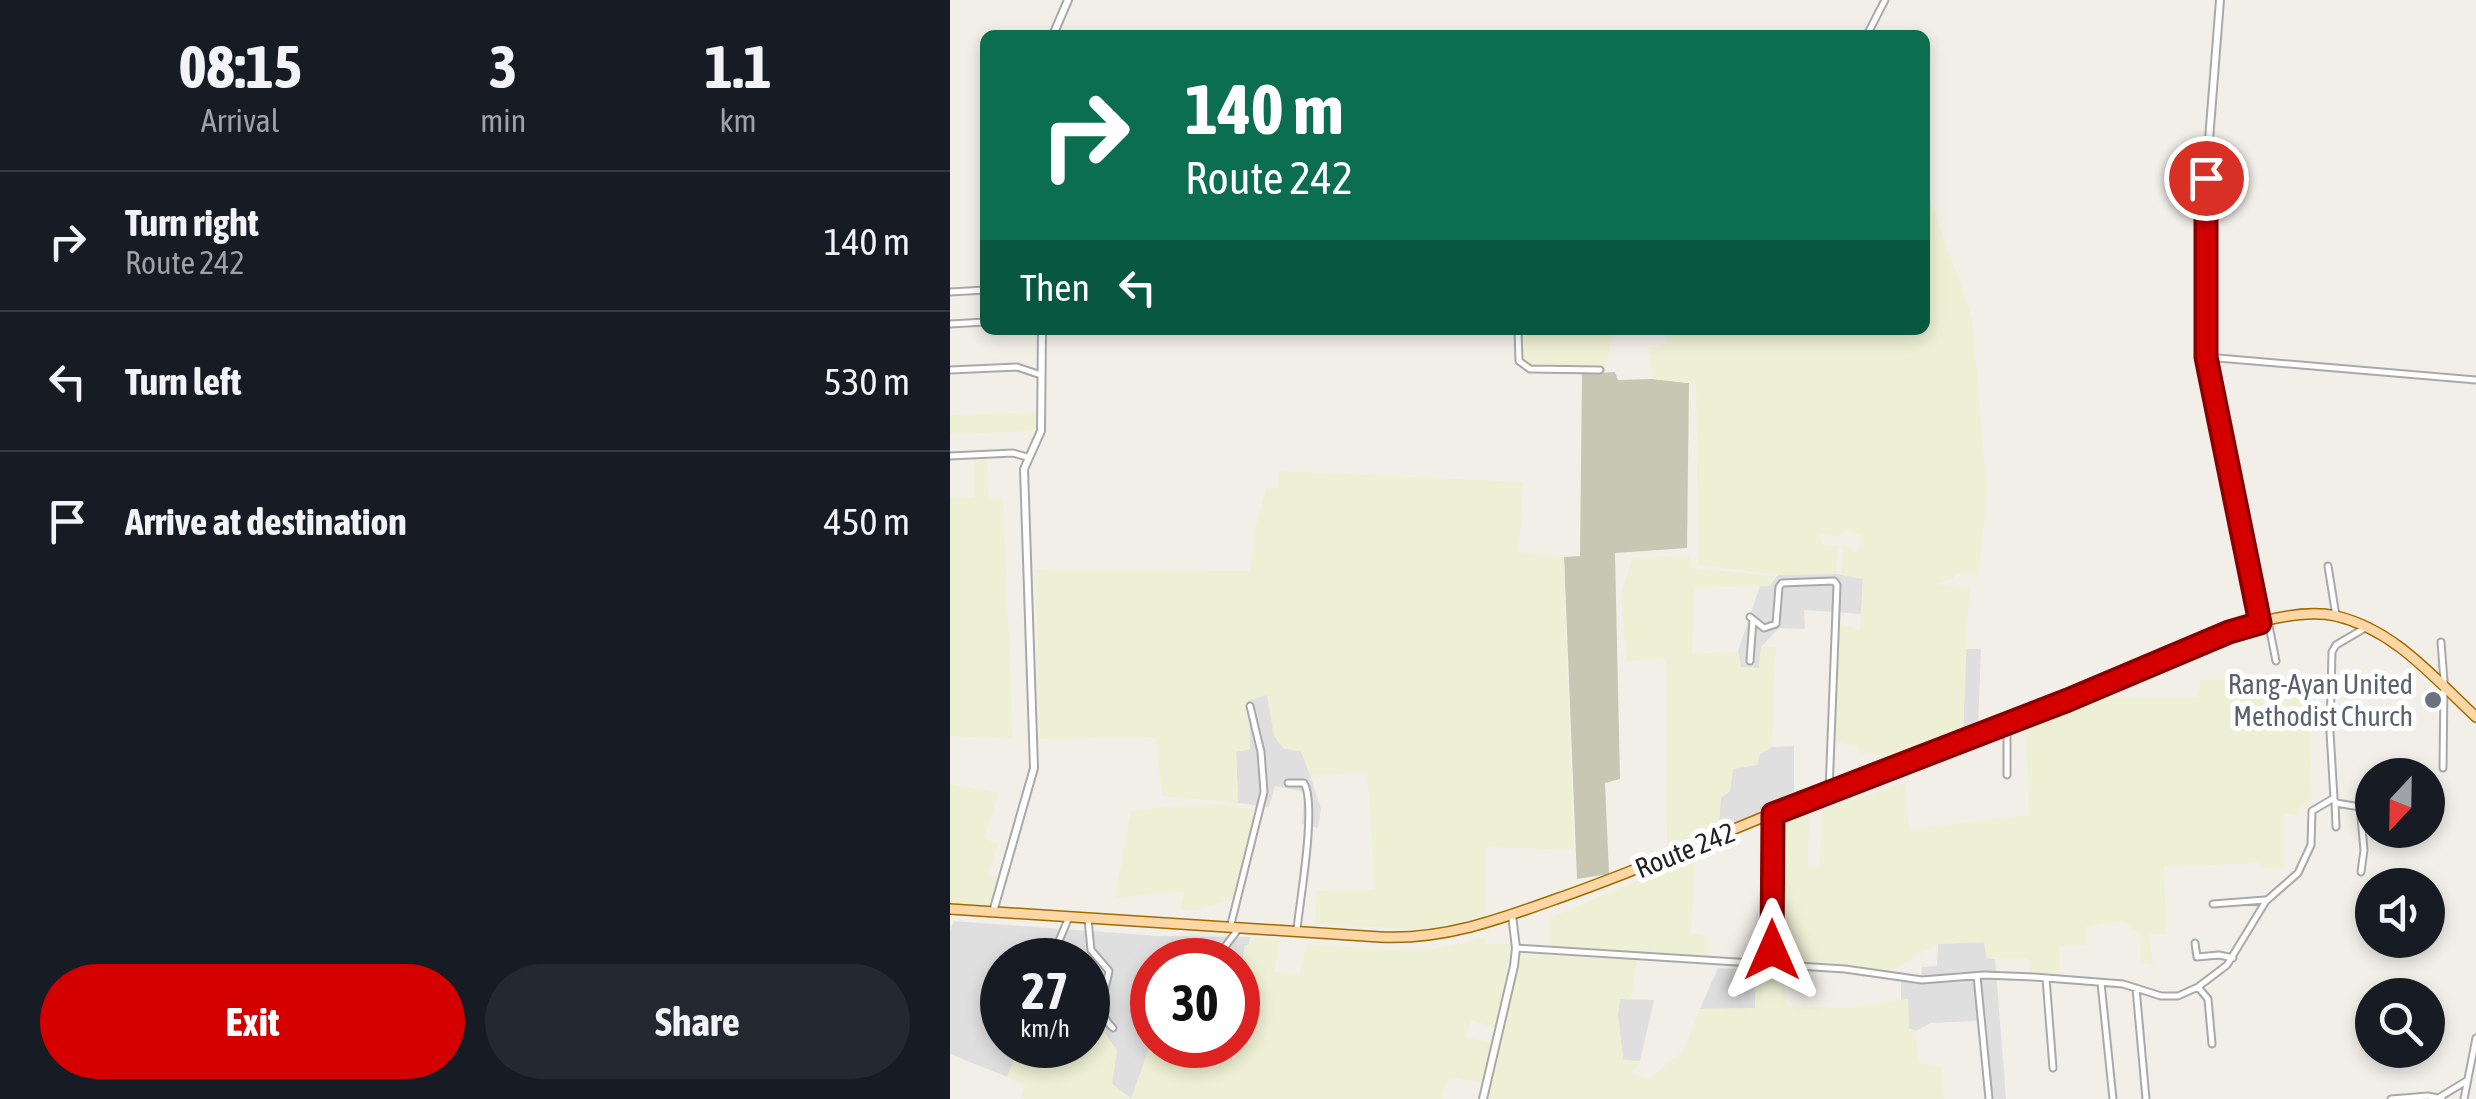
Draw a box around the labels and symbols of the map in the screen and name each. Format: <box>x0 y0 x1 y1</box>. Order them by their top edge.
pin <box>2164 136 2249 221</box>
place label: Rang-Ayan United Methodist Church <box>2228 668 2413 732</box>
marker: Rang-Ayan United Methodist Church <box>2422 689 2444 711</box>
north arrow <box>2355 758 2445 848</box>
street label: Route 242 <box>1631 816 1739 884</box>
position arrow <box>1720 898 1824 1002</box>
speed limit sign: 30 <box>1130 938 1260 1068</box>

